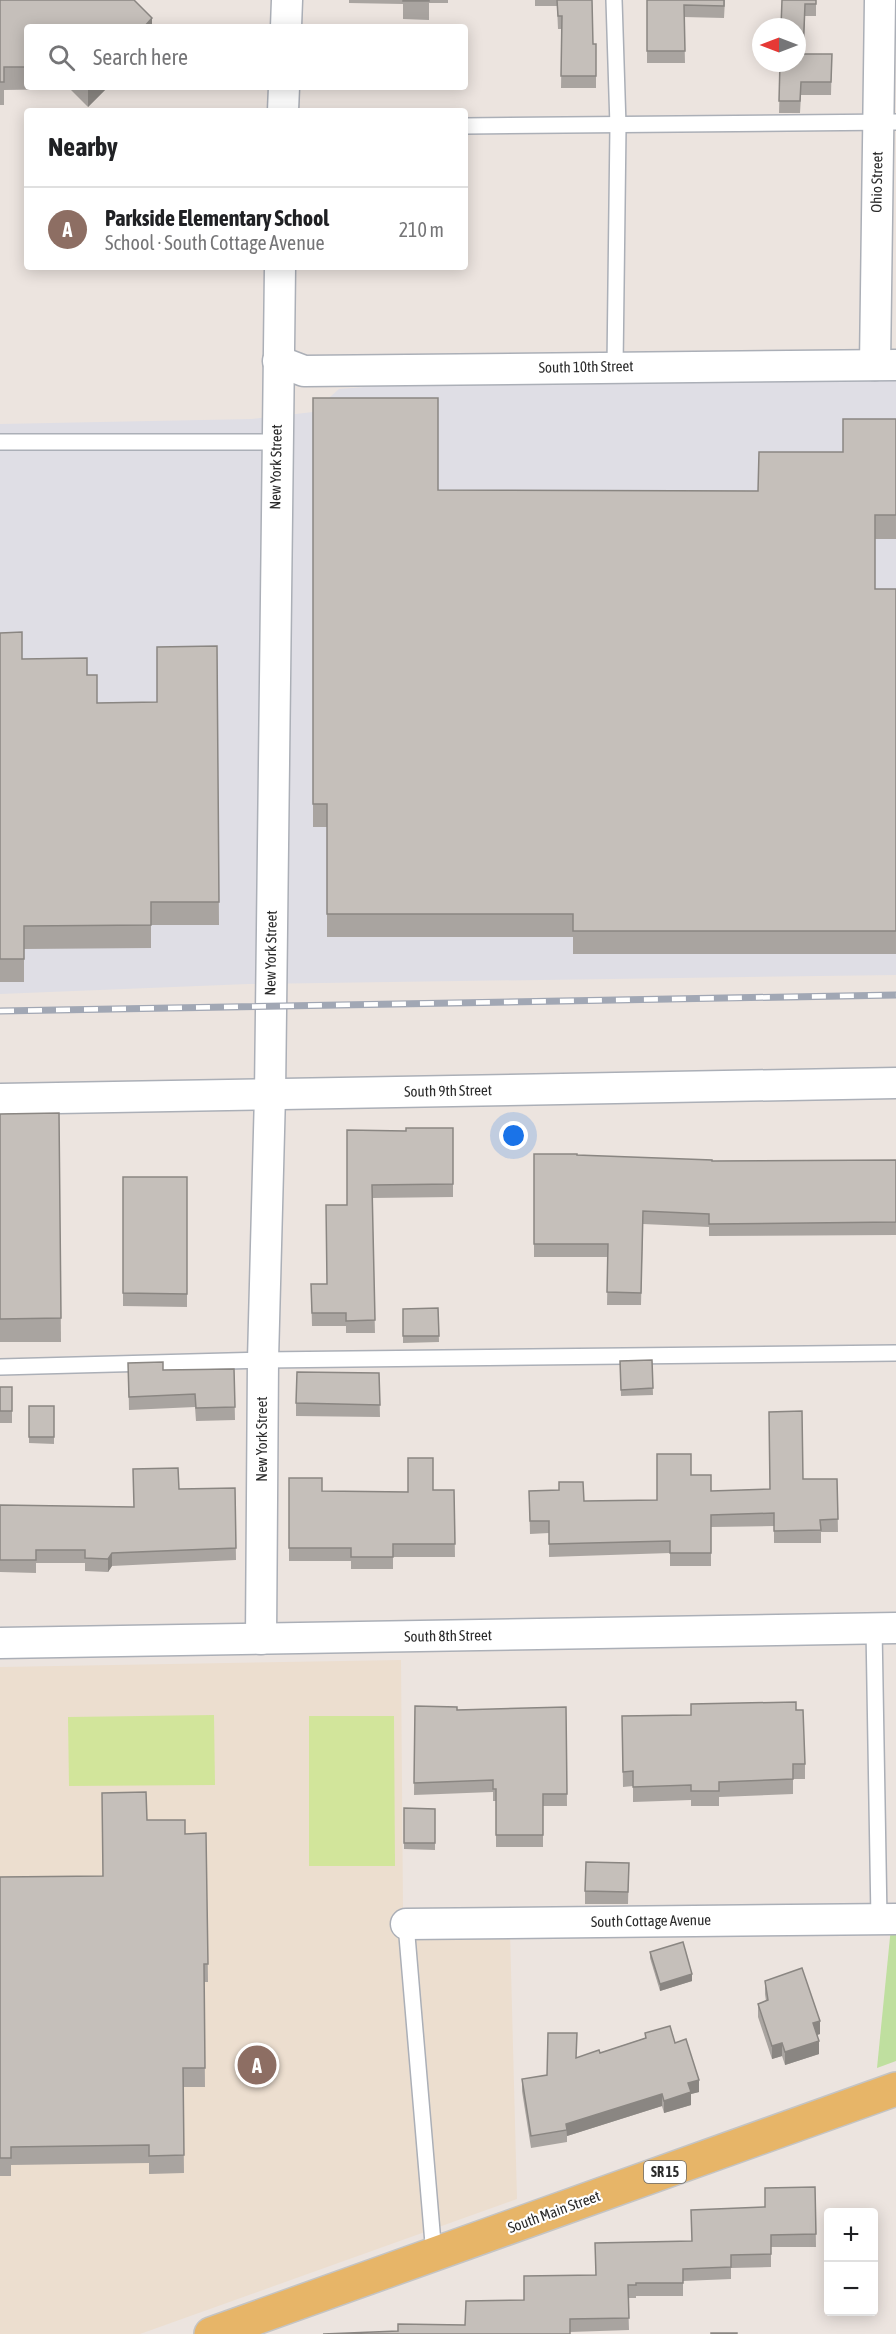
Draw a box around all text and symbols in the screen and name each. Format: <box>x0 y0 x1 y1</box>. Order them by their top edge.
north arrow <box>752 18 806 72</box>
search box <box>24 24 468 90</box>
icon: search <box>45 41 78 74</box>
text: Search here <box>93 44 188 70</box>
text: Nearby <box>48 132 118 162</box>
street label: Ohio Street <box>867 151 886 213</box>
text: Parkside Elementary School <box>105 205 329 231</box>
text: A <box>63 218 72 241</box>
text: 210 m <box>399 218 444 241</box>
text: School · South Cottage Avenue <box>105 231 325 254</box>
street label: South 10th Street <box>538 357 634 376</box>
street label: New York Street <box>266 424 285 510</box>
street label: New York Street <box>261 910 280 996</box>
street label: South 9th Street <box>404 1081 492 1100</box>
your location <box>499 1121 528 1150</box>
street label: New York Street <box>253 1396 270 1482</box>
street label: South 8th Street <box>404 1626 492 1645</box>
street label: South Cottage Avenue <box>591 1911 711 1930</box>
pin: A <box>238 2042 276 2088</box>
road number: SR 15 <box>644 2161 686 2183</box>
street label: South Main Street <box>505 2187 602 2236</box>
map controls <box>824 2208 878 2316</box>
button: + <box>824 2208 878 2262</box>
button: − <box>824 2262 878 2316</box>

